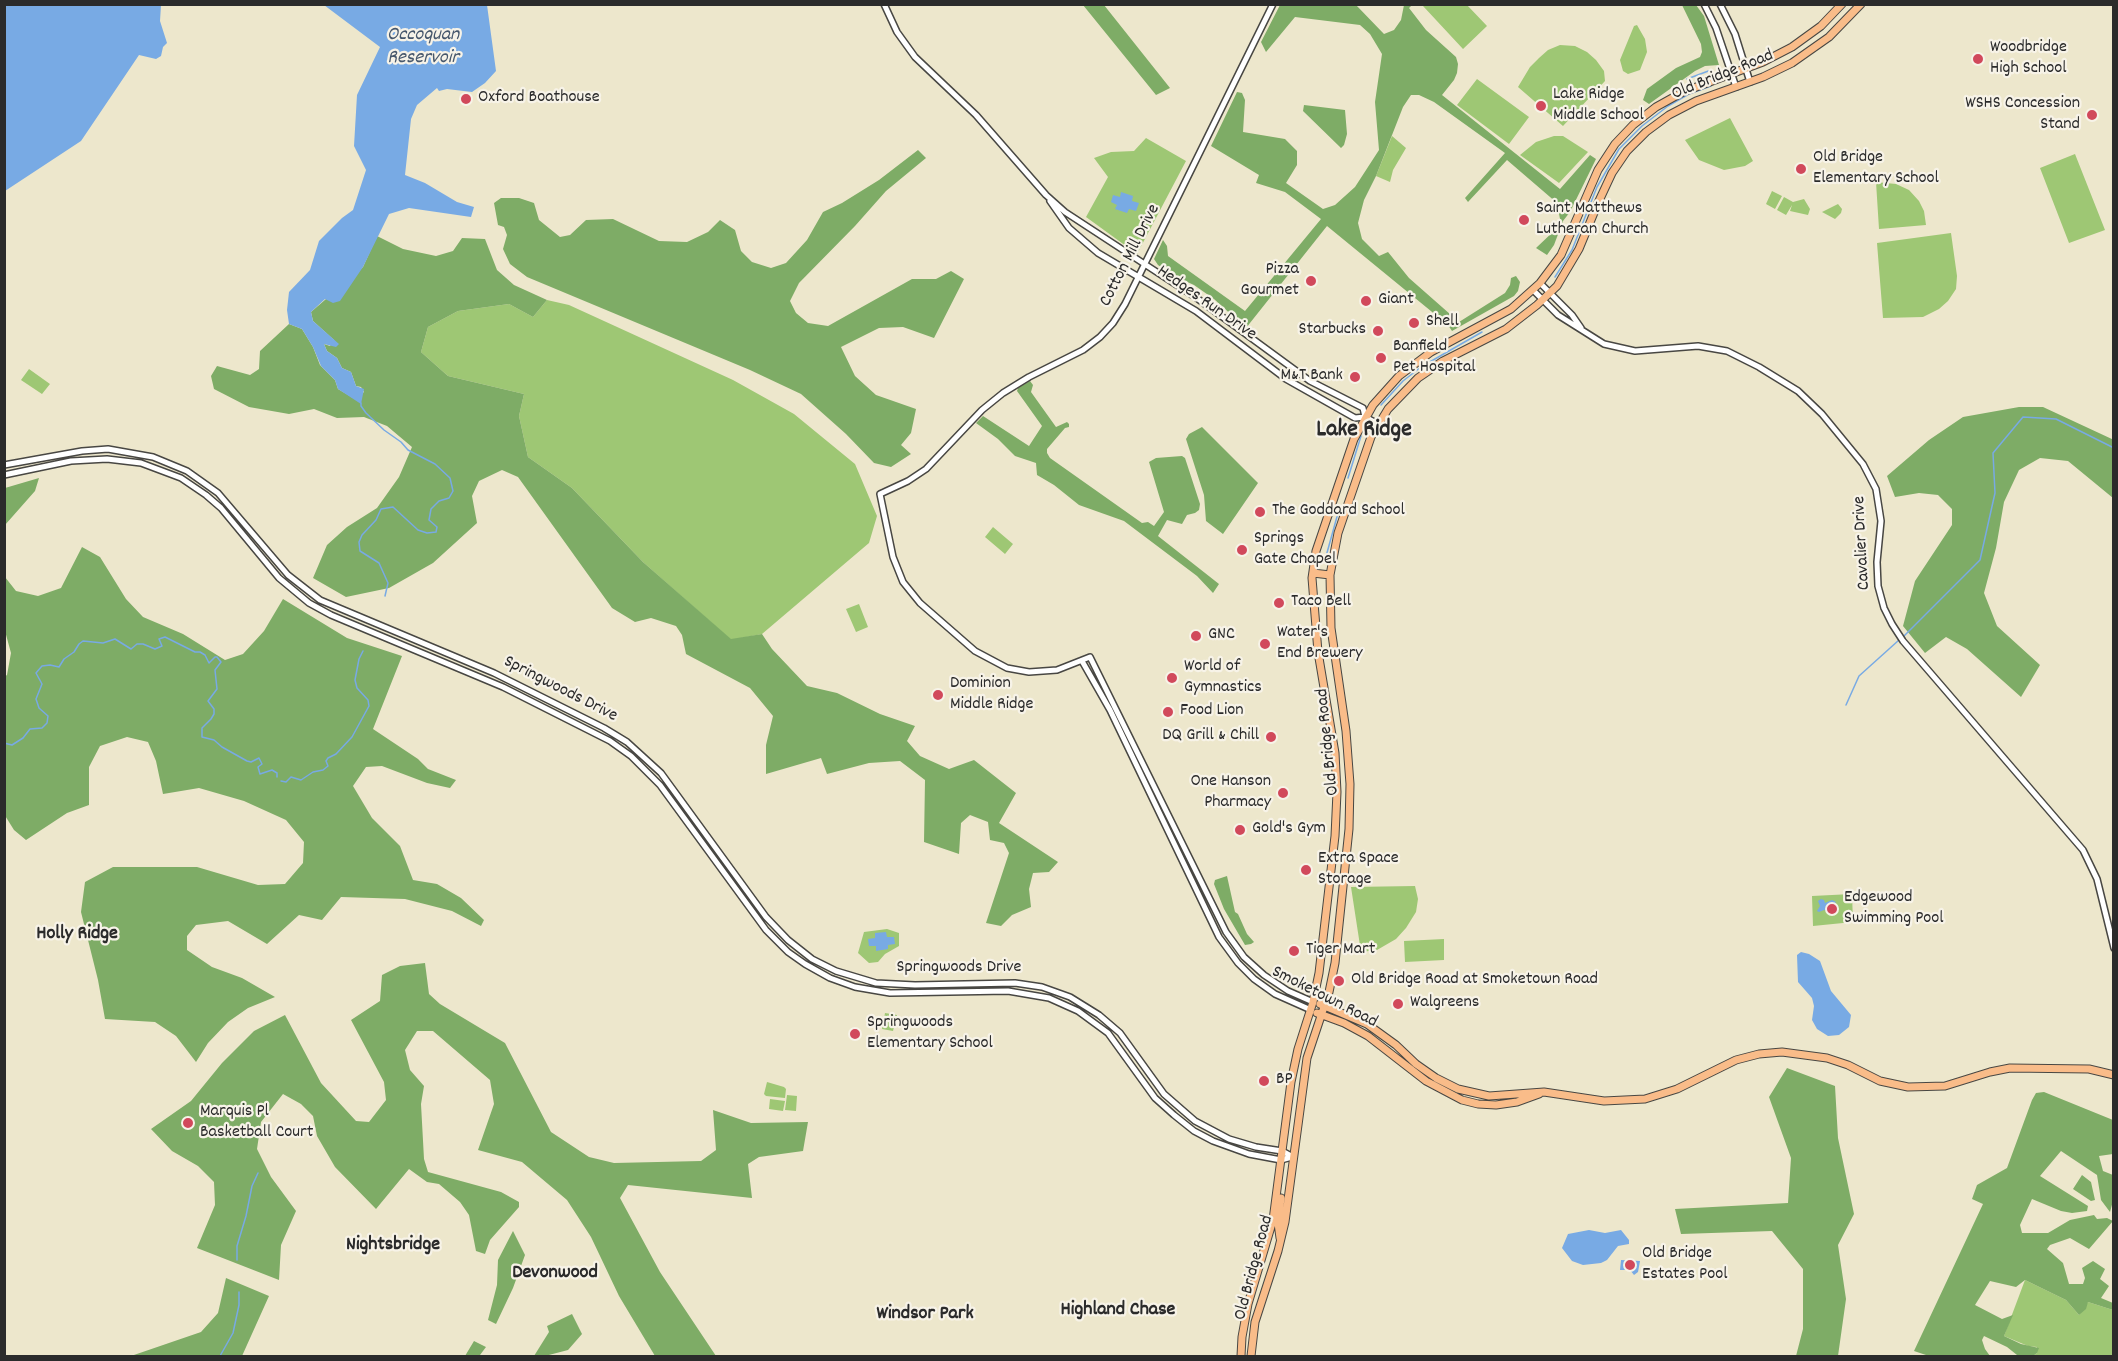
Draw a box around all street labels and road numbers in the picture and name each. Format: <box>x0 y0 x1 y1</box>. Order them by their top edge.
street label: Old Bridge Road <box>1669 46 1777 106</box>
street label: Cotton Mill Drive <box>1096 201 1166 311</box>
street label: Hedges Run Drive <box>1152 262 1260 346</box>
street label: Cavalier Drive <box>1850 495 1876 591</box>
street label: Springwoods Drive <box>499 652 621 728</box>
street label: Old Bridge Road <box>1313 687 1345 797</box>
street label: Springwoods Drive <box>897 958 1021 980</box>
street label: Smoketown Road <box>1267 962 1381 1034</box>
street label: Old Bridge Road <box>1231 1213 1279 1323</box>

